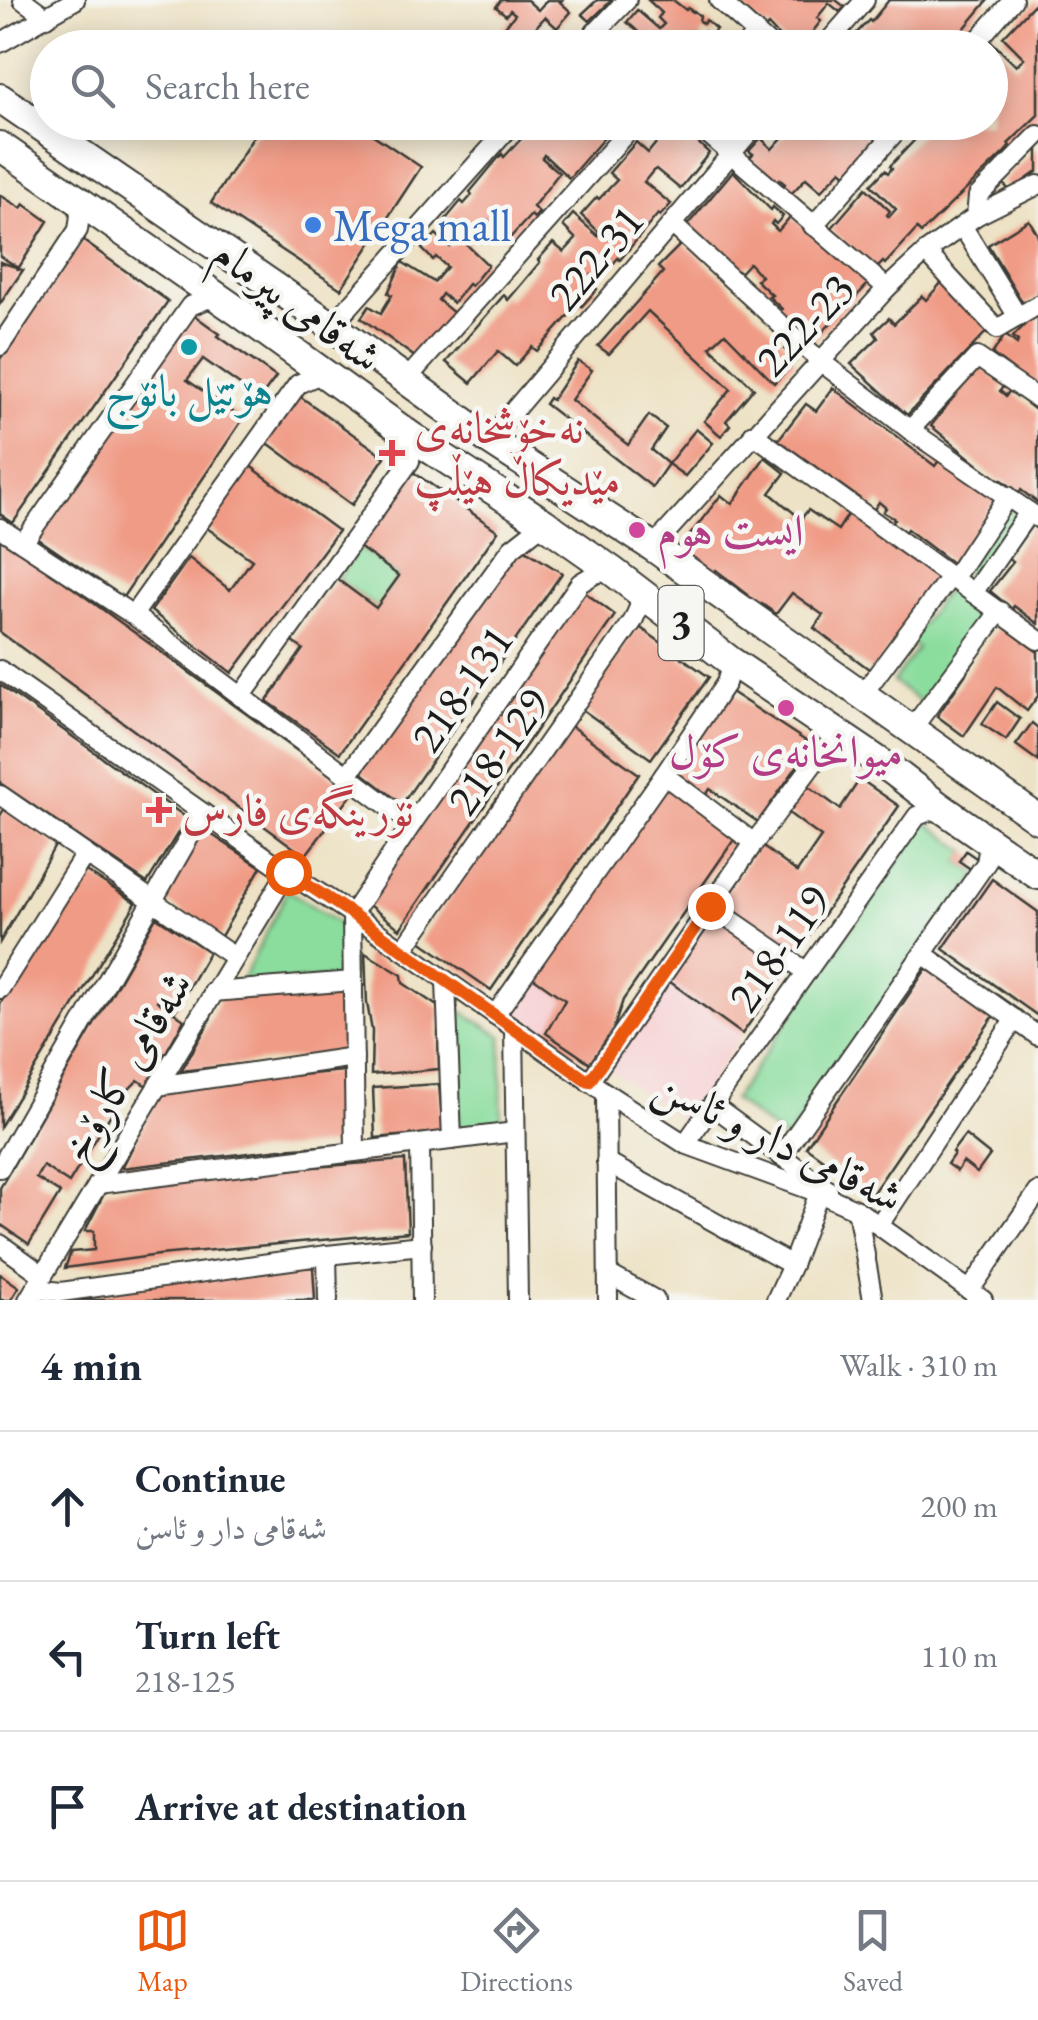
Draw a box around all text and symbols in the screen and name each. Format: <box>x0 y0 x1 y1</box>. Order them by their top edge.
search box <box>30 30 1008 140</box>
icon: search <box>65 58 120 113</box>
text: Search here <box>145 61 310 110</box>
street label: 222-31 <box>534 192 656 322</box>
place label: Mega mall <box>333 196 511 254</box>
marker: Mega mall <box>302 214 324 236</box>
street label: شەقامی پیرمام <box>195 223 394 394</box>
street label: 222-23 <box>742 260 866 388</box>
marker: هۆتێل بانۆج <box>178 336 200 358</box>
place label: هۆتێل بانۆج <box>105 361 273 431</box>
place label: نەخۆشخانەی مێدیکاڵ هێڵپ <box>414 398 621 512</box>
marker: نەخۆشخانەی مێدیکاڵ هێڵپ <box>379 440 405 466</box>
place label: ايست هوم <box>657 501 804 570</box>
marker: ايست هوم <box>626 519 648 541</box>
road number: 3 <box>658 586 704 660</box>
street label: 218-131 <box>397 613 525 763</box>
street label: 218-129 <box>433 676 561 826</box>
marker: میوانخانەی کۆل <box>775 697 797 719</box>
place label: میوانخانەی کۆل <box>669 722 903 780</box>
place label: نۆرینگەی فارس <box>182 781 414 839</box>
marker: نۆرینگەی فارس <box>146 797 172 823</box>
route start <box>266 850 312 896</box>
street label: 218-119 <box>714 873 842 1023</box>
route end <box>688 884 734 930</box>
street label: شەقامی کارۆخ <box>45 959 215 1179</box>
street label: شەقامی دار و ئاسن <box>644 1055 913 1227</box>
text: 4 min <box>40 1338 142 1393</box>
text: Walk · 310 m <box>840 1344 998 1386</box>
text: Continue <box>135 1454 286 1503</box>
icon: ahead <box>40 1479 95 1534</box>
text: 200 m <box>921 1485 998 1527</box>
text: شەقامی دار و ئاسن <box>135 1507 327 1549</box>
text: Turn left <box>135 1611 280 1660</box>
icon: left <box>40 1629 95 1684</box>
text: 110 m <box>921 1635 998 1677</box>
text: 218-125 <box>135 1660 236 1702</box>
icon: arrive <box>40 1779 95 1834</box>
text: Arrive at destination <box>135 1782 467 1831</box>
tab: Map <box>135 1903 190 1999</box>
tab: Directions <box>460 1903 573 1999</box>
tab: Saved <box>843 1903 903 1999</box>

